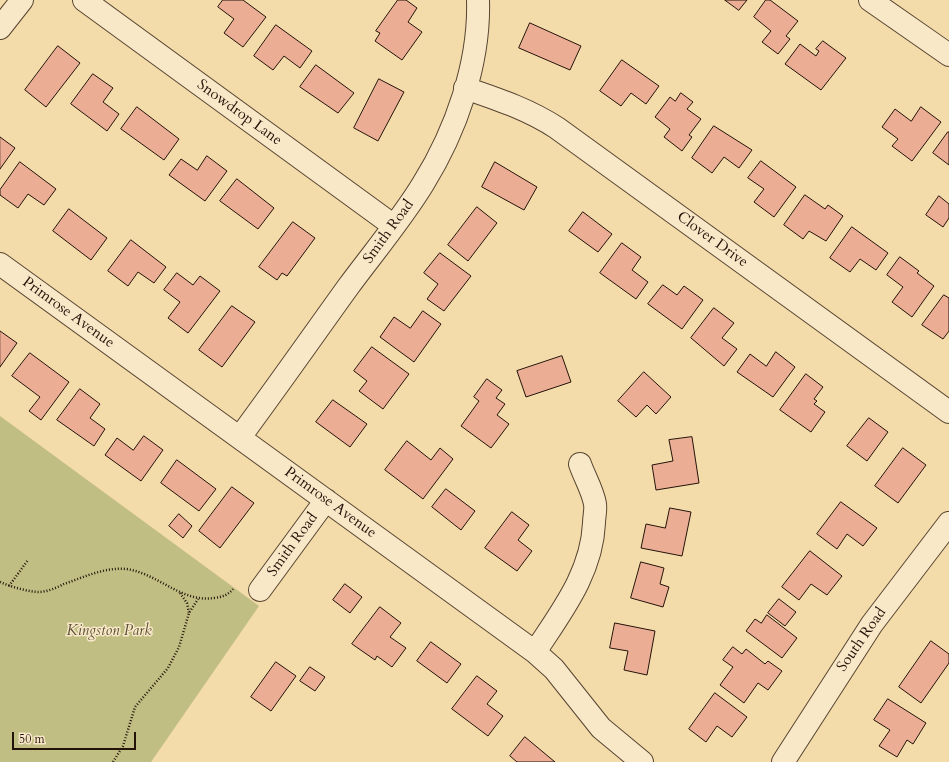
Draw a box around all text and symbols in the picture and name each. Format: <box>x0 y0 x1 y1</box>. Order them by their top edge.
street label: Snowdrop Lane <box>193 76 285 150</box>
street label: Smith Road <box>360 197 418 267</box>
street label: Clover Drive <box>673 208 751 272</box>
street label: Primrose Avenue <box>18 274 118 352</box>
street label: Primrose Avenue <box>280 464 380 542</box>
street label: Smith Road <box>264 510 322 580</box>
street label: South Road <box>833 605 891 675</box>
park label: Kingston Park <box>66 623 152 641</box>
scale bar <box>14 724 138 750</box>
text: 50 m <box>19 731 45 747</box>

